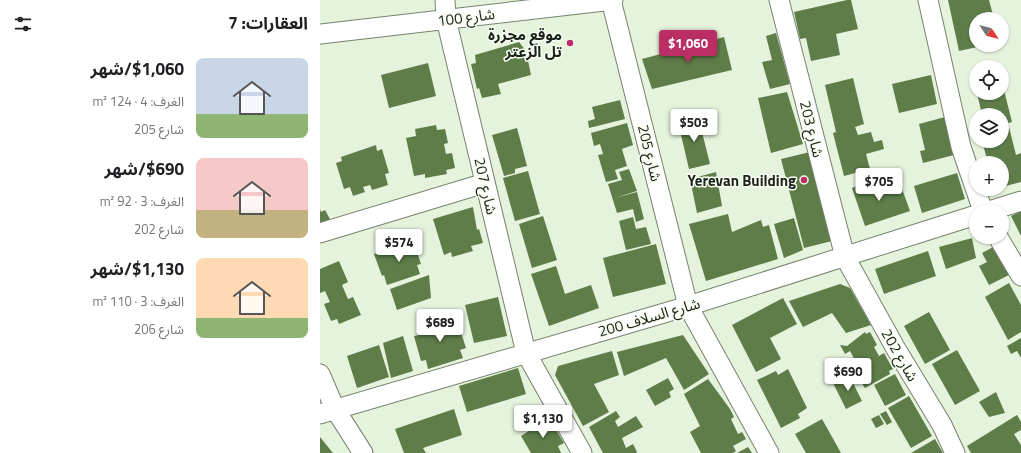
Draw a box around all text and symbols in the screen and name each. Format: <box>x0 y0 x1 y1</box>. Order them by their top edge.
street label: شارع 100 <box>436 2 496 33</box>
text: العقارات: 7 <box>228 10 308 36</box>
north arrow <box>969 12 1009 52</box>
map controls <box>969 12 1009 244</box>
icon: filters <box>12 13 34 35</box>
place label: موقع مجزرة تل الزعتر <box>488 23 563 63</box>
pin: $1,060 <box>655 30 721 64</box>
text: $1,060 <box>668 33 708 53</box>
marker: موقع مجزرة تل الزعتر <box>565 38 575 48</box>
text: $1,060/شهر <box>90 56 184 82</box>
button: locate <box>969 60 1009 100</box>
icon: home <box>228 74 276 122</box>
text: الغرف: 4 · 124 m² <box>92 91 184 111</box>
street label: شارع 203 <box>793 98 830 160</box>
button: layers <box>969 108 1009 148</box>
pin: $503 <box>670 109 718 143</box>
text: $503 <box>679 112 709 132</box>
text: شارع 205 <box>134 119 184 139</box>
street label: شارع 205 <box>631 122 668 184</box>
street label: شارع 207 <box>467 155 504 217</box>
text: $690/شهر <box>104 156 184 182</box>
button: + <box>969 156 1009 196</box>
pin: $705 <box>855 168 903 202</box>
place label: Yerevan Building <box>687 169 796 192</box>
text: $705 <box>864 171 894 191</box>
icon: home <box>228 174 276 222</box>
marker: Yerevan Building <box>799 175 809 185</box>
text: الغرف: 3 · 92 m² <box>100 191 184 211</box>
button: − <box>969 204 1009 244</box>
text: شارع 202 <box>134 219 184 239</box>
pin: $574 <box>375 229 423 263</box>
text: $574 <box>384 232 414 252</box>
text: $1,130/شهر <box>90 256 184 282</box>
icon: home <box>228 274 276 322</box>
text: الغرف: 3 · 110 m² <box>92 291 184 311</box>
street label: 200 شارع السلاف <box>595 291 703 343</box>
pin: $689 <box>416 309 464 343</box>
text: $689 <box>425 312 455 332</box>
text: شارع 206 <box>134 319 184 339</box>
street label: شارع 202 <box>875 324 925 386</box>
pin: $690 <box>824 358 872 392</box>
text: $690 <box>833 361 863 381</box>
pin: $1,130 <box>510 405 576 439</box>
text: $1,130 <box>523 408 563 428</box>

